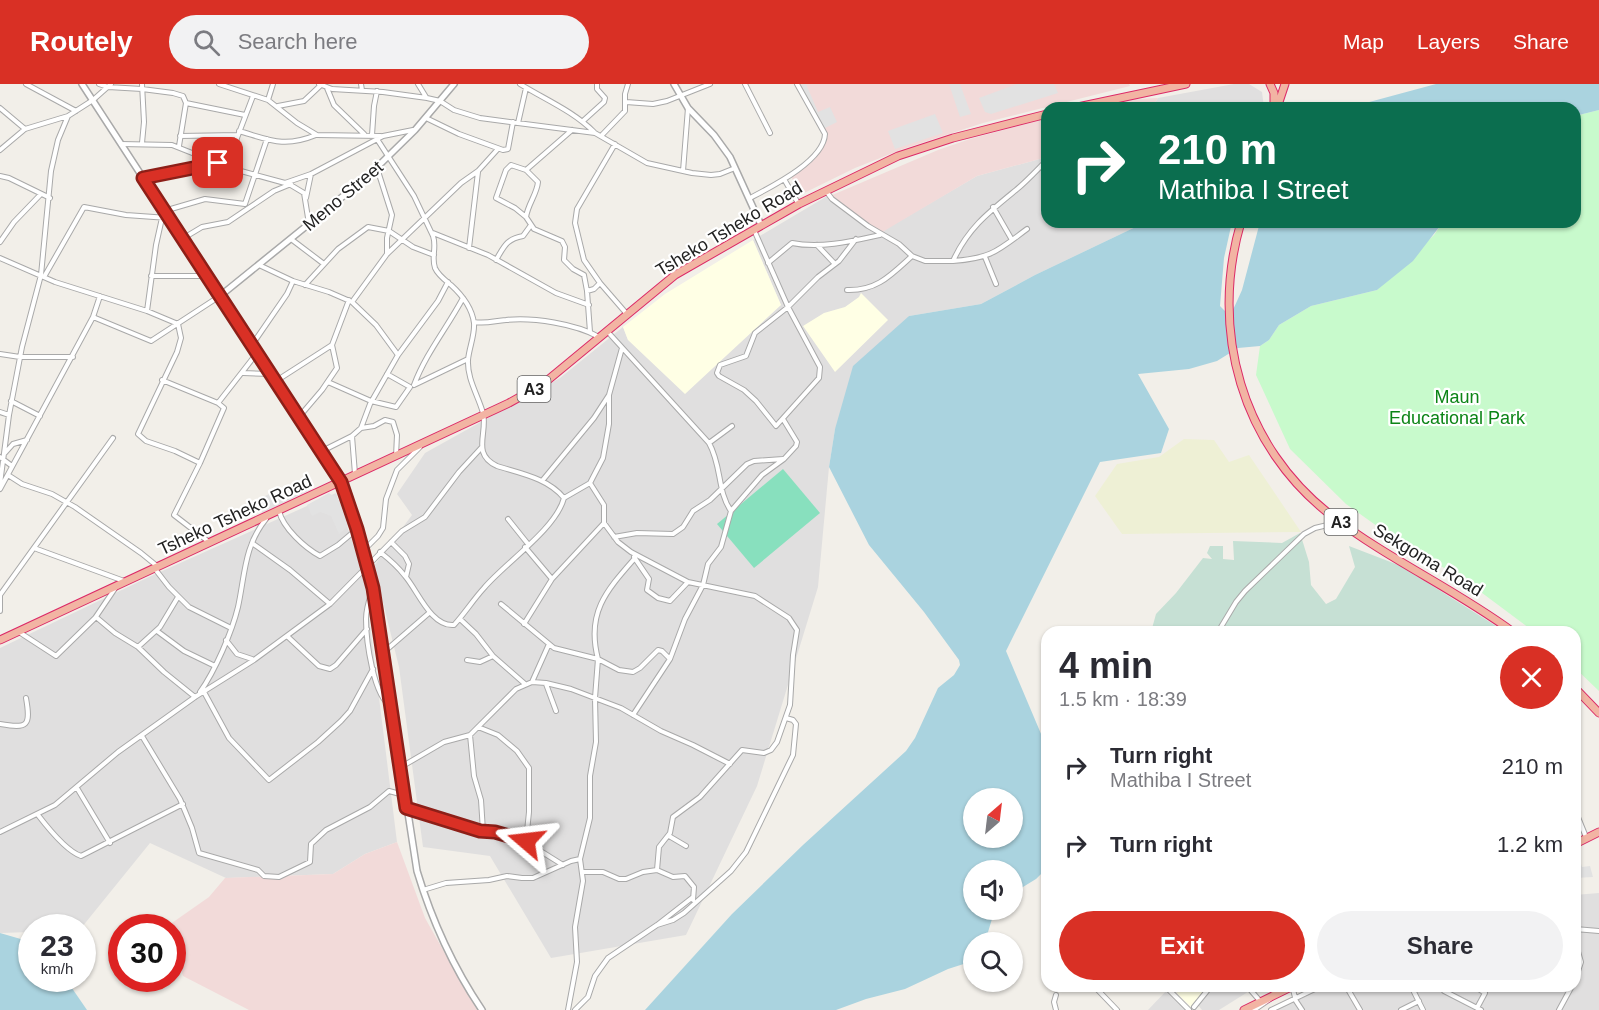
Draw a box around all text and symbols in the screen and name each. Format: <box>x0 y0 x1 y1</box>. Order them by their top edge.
search box <box>169 15 589 69</box>
text: Routely <box>30 26 133 57</box>
icon: search <box>190 26 223 59</box>
text: Search here <box>238 29 358 54</box>
text: Map <box>1343 30 1384 53</box>
text: Layers <box>1417 30 1480 53</box>
text: Share <box>1513 30 1569 53</box>
icon: right <box>1059 126 1137 204</box>
text: 210 m <box>1158 126 1277 173</box>
pin <box>192 137 243 188</box>
icon: arrive <box>201 146 234 179</box>
street label: Meno Street <box>299 157 387 235</box>
text: Mathiba I Street <box>1158 175 1349 205</box>
street label: Tsheko Tsheko Road <box>652 177 806 281</box>
road number: A3 <box>518 376 550 402</box>
park label: Maun Educational Park <box>1389 387 1526 428</box>
street label: Tsheko Tsheko Road <box>155 471 315 559</box>
road number: A3 <box>1324 509 1358 535</box>
street label: Sekgoma Road <box>1370 519 1486 601</box>
text: 4 min <box>1059 645 1153 686</box>
button: close <box>1500 646 1563 709</box>
text: 1.5 km · 18:39 <box>1059 688 1187 710</box>
text: Turn right <box>1110 743 1212 768</box>
icon: right <box>1059 751 1092 784</box>
text: 210 m <box>1502 754 1563 779</box>
text: Mathiba I Street <box>1110 769 1251 791</box>
north arrow <box>963 788 1023 848</box>
map controls <box>963 788 1023 992</box>
position arrow <box>494 809 558 873</box>
icon: right <box>1059 829 1092 862</box>
text: Turn right <box>1110 832 1212 857</box>
text: 1.2 km <box>1497 832 1563 857</box>
button: sound <box>963 860 1023 920</box>
button: Exit <box>1059 911 1305 980</box>
button: Share <box>1317 911 1563 980</box>
speed limit sign: 30 <box>108 914 186 992</box>
text: 23 <box>40 929 74 962</box>
button: search <box>963 932 1023 992</box>
text: km/h <box>41 960 73 977</box>

